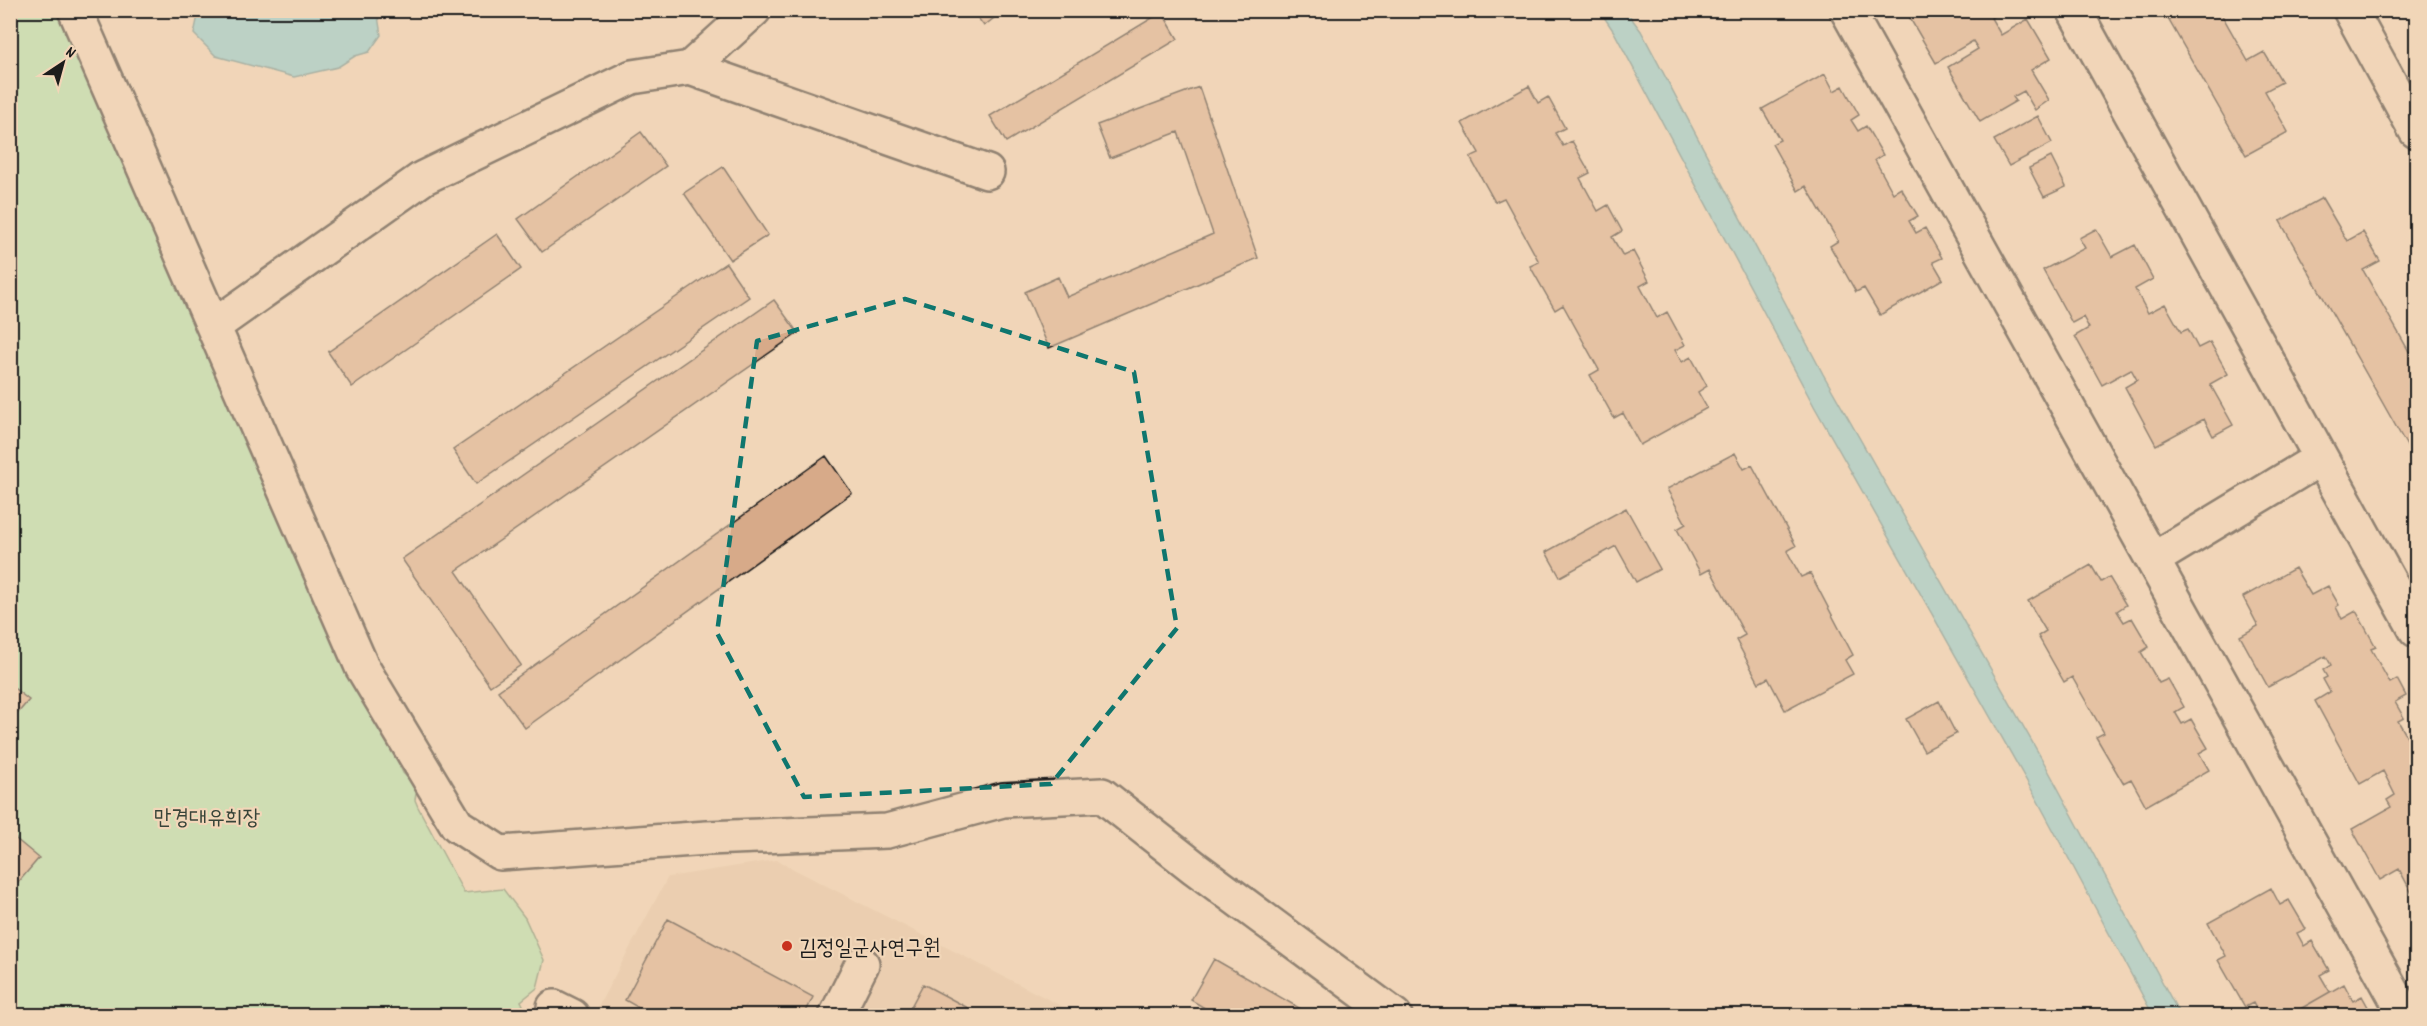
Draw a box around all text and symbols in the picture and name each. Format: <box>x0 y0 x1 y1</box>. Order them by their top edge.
north arrow <box>33 33 93 93</box>
text: N <box>60 41 80 65</box>
park label: 만경대유희장 <box>154 804 260 835</box>
place label: 김정일군사연구원 <box>799 934 941 965</box>
marker: 김정일군사연구원 <box>780 939 794 953</box>

